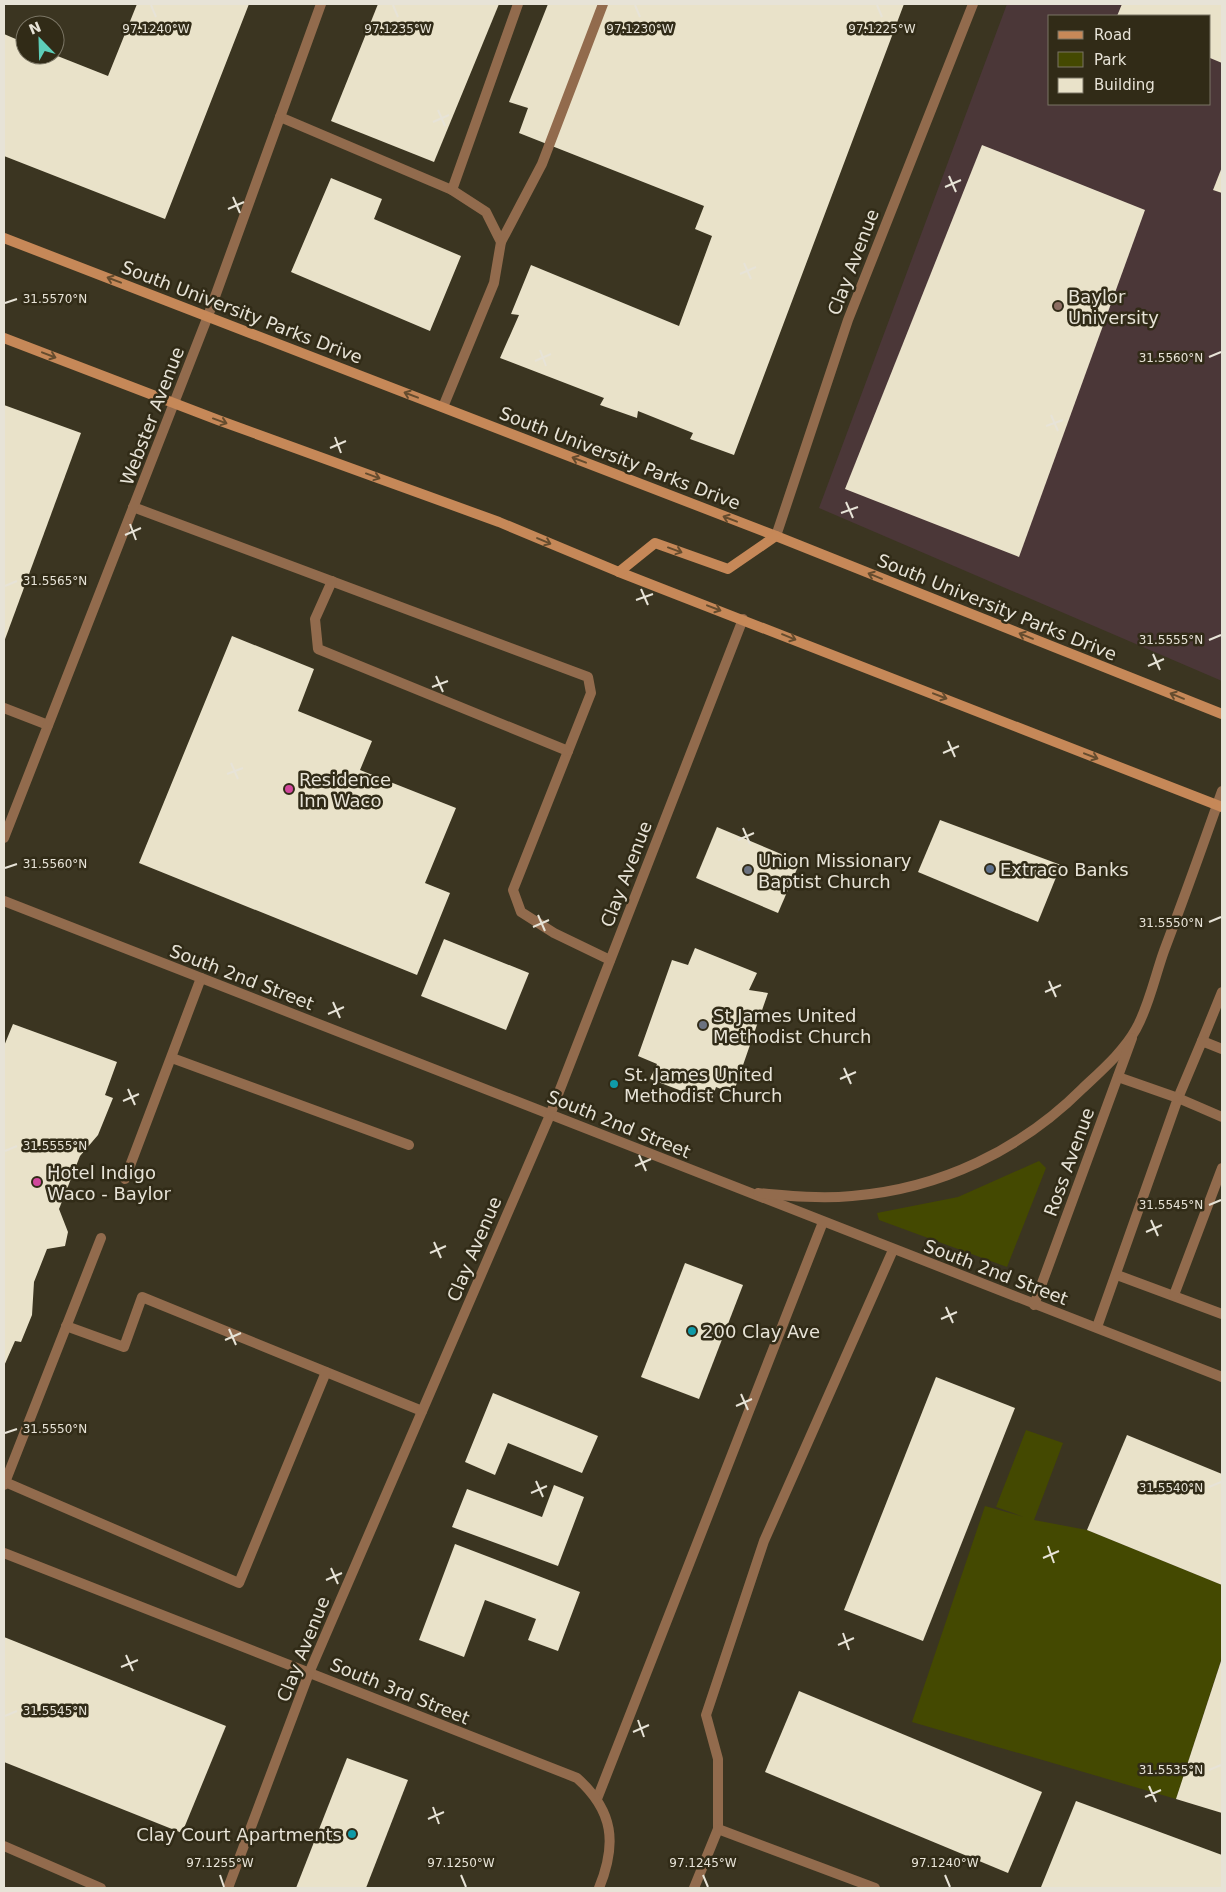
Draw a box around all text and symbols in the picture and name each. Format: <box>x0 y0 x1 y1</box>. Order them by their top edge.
north arrow <box>15 15 65 65</box>
legend <box>1048 15 1211 105</box>
text: N <box>26 18 43 38</box>
text: 97.1240°W <box>122 22 190 36</box>
text: 97.1235°W <box>364 22 432 36</box>
text: 97.1230°W <box>606 22 674 36</box>
text: 97.1225°W <box>848 22 916 36</box>
text: Road <box>1094 26 1132 44</box>
text: Park <box>1094 51 1127 69</box>
text: Building <box>1094 76 1155 94</box>
street label: Clay Avenue <box>823 206 883 318</box>
street label: South University Parks Drive <box>118 256 366 368</box>
one-way arrow <box>107 275 122 284</box>
place label: Baylor University <box>1068 286 1159 328</box>
text: 31.5570°N <box>23 292 87 306</box>
marker: Baylor University <box>1052 300 1064 312</box>
street label: Webster Avenue <box>116 344 188 488</box>
one-way arrow <box>41 351 56 361</box>
text: 31.5560°N <box>1139 351 1203 365</box>
one-way arrow <box>404 390 419 399</box>
street label: South University Parks Drive <box>496 402 744 514</box>
one-way arrow <box>212 417 227 426</box>
one-way arrow <box>571 455 587 464</box>
one-way arrow <box>364 472 380 481</box>
one-way arrow <box>723 514 738 523</box>
one-way arrow <box>537 537 552 546</box>
one-way arrow <box>666 546 682 555</box>
street label: South University Parks Drive <box>874 549 1120 665</box>
one-way arrow <box>868 571 883 580</box>
text: 31.5565°N <box>23 574 87 588</box>
one-way arrow <box>706 604 721 613</box>
one-way arrow <box>1019 631 1034 640</box>
one-way arrow <box>781 633 796 642</box>
text: 31.5555°N <box>1139 633 1203 647</box>
one-way arrow <box>1170 691 1185 700</box>
one-way arrow <box>932 692 947 702</box>
one-way arrow <box>1083 752 1098 761</box>
place label: Residence Inn Waco <box>299 769 391 811</box>
marker: Residence Inn Waco <box>283 783 295 795</box>
street label: Clay Avenue <box>596 818 656 930</box>
place label: Union Missionary Baptist Church <box>758 850 912 892</box>
text: 31.5560°N <box>23 857 87 871</box>
place label: Extraco Banks <box>1000 859 1129 880</box>
marker: Extraco Banks <box>984 863 996 875</box>
marker: Union Missionary Baptist Church <box>742 864 754 876</box>
text: 31.5550°N <box>1139 916 1203 930</box>
street label: South 2nd Street <box>167 940 317 1014</box>
place label: St James United Methodist Church <box>713 1005 871 1047</box>
marker: St James United Methodist Church <box>697 1019 709 1031</box>
place label: St. James United Methodist Church <box>624 1064 782 1106</box>
marker: St. James United Methodist Church <box>608 1078 620 1090</box>
street label: South 2nd Street <box>544 1086 694 1162</box>
street label: Ross Avenue <box>1040 1105 1098 1219</box>
text: 31.5555°N <box>23 1139 87 1153</box>
place label: Hotel Indigo Waco - Baylor <box>47 1162 172 1204</box>
marker: Hotel Indigo Waco - Baylor <box>31 1176 43 1188</box>
street label: Clay Avenue <box>442 1193 506 1305</box>
text: 31.5545°N <box>1139 1198 1203 1212</box>
street label: South 2nd Street <box>921 1235 1071 1309</box>
place label: 200 Clay Ave <box>702 1321 820 1342</box>
marker: 200 Clay Ave <box>686 1325 698 1337</box>
text: 31.5550°N <box>23 1422 87 1436</box>
text: 31.5540°N <box>1139 1481 1203 1495</box>
street label: Clay Avenue <box>272 1593 334 1705</box>
street label: South 3rd Street <box>327 1653 473 1729</box>
text: 31.5545°N <box>23 1704 87 1718</box>
text: 31.5535°N <box>1139 1763 1203 1777</box>
place label: Clay Court Apartments <box>136 1824 342 1845</box>
marker: Clay Court Apartments <box>346 1828 358 1840</box>
text: 97.1255°W <box>186 1856 254 1870</box>
text: 97.1250°W <box>427 1856 495 1870</box>
text: 97.1245°W <box>669 1856 737 1870</box>
text: 97.1240°W <box>911 1856 979 1870</box>

